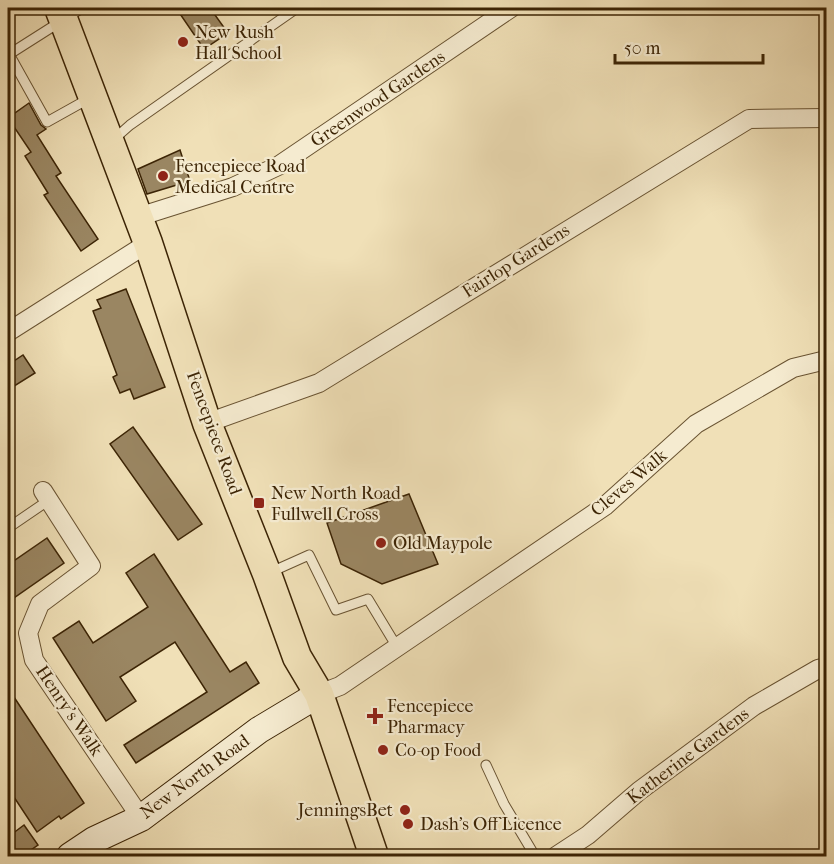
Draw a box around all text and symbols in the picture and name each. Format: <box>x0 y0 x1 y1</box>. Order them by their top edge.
place label: New Rush Hall School <box>195 22 282 64</box>
scale bar <box>615 27 764 65</box>
marker: New Rush Hall School <box>176 35 190 49</box>
text: 50 m <box>624 38 661 59</box>
street label: Greenwood Gardens <box>307 46 449 152</box>
place label: Fencepiece Road Medical Centre <box>175 156 305 198</box>
marker: Fencepiece Road Medical Centre <box>156 169 170 183</box>
street label: Fairlop Gardens <box>458 219 574 302</box>
street label: Fencepiece Road <box>182 368 246 498</box>
street label: Cleves Walk <box>587 445 672 521</box>
place label: New North Road Fullwell Cross <box>271 483 401 525</box>
marker: New North Road Fullwell Cross <box>252 496 266 510</box>
place label: Old Maypole <box>393 533 492 554</box>
marker: Old Maypole <box>374 536 388 550</box>
street label: Henry's Walk <box>31 662 107 761</box>
place label: Fencepiece Pharmacy <box>387 696 473 738</box>
street label: Katherine Gardens <box>623 703 753 809</box>
marker: Fencepiece Pharmacy <box>368 709 382 723</box>
street label: New North Road <box>136 730 254 824</box>
place label: Co-op Food <box>395 740 482 761</box>
marker: Co-op Food <box>376 743 390 757</box>
place label: JenningsBet <box>296 800 394 821</box>
marker: JenningsBet <box>398 803 412 817</box>
place label: Dash's Off Licence <box>420 814 562 835</box>
marker: Dash's Off Licence <box>401 817 415 831</box>

